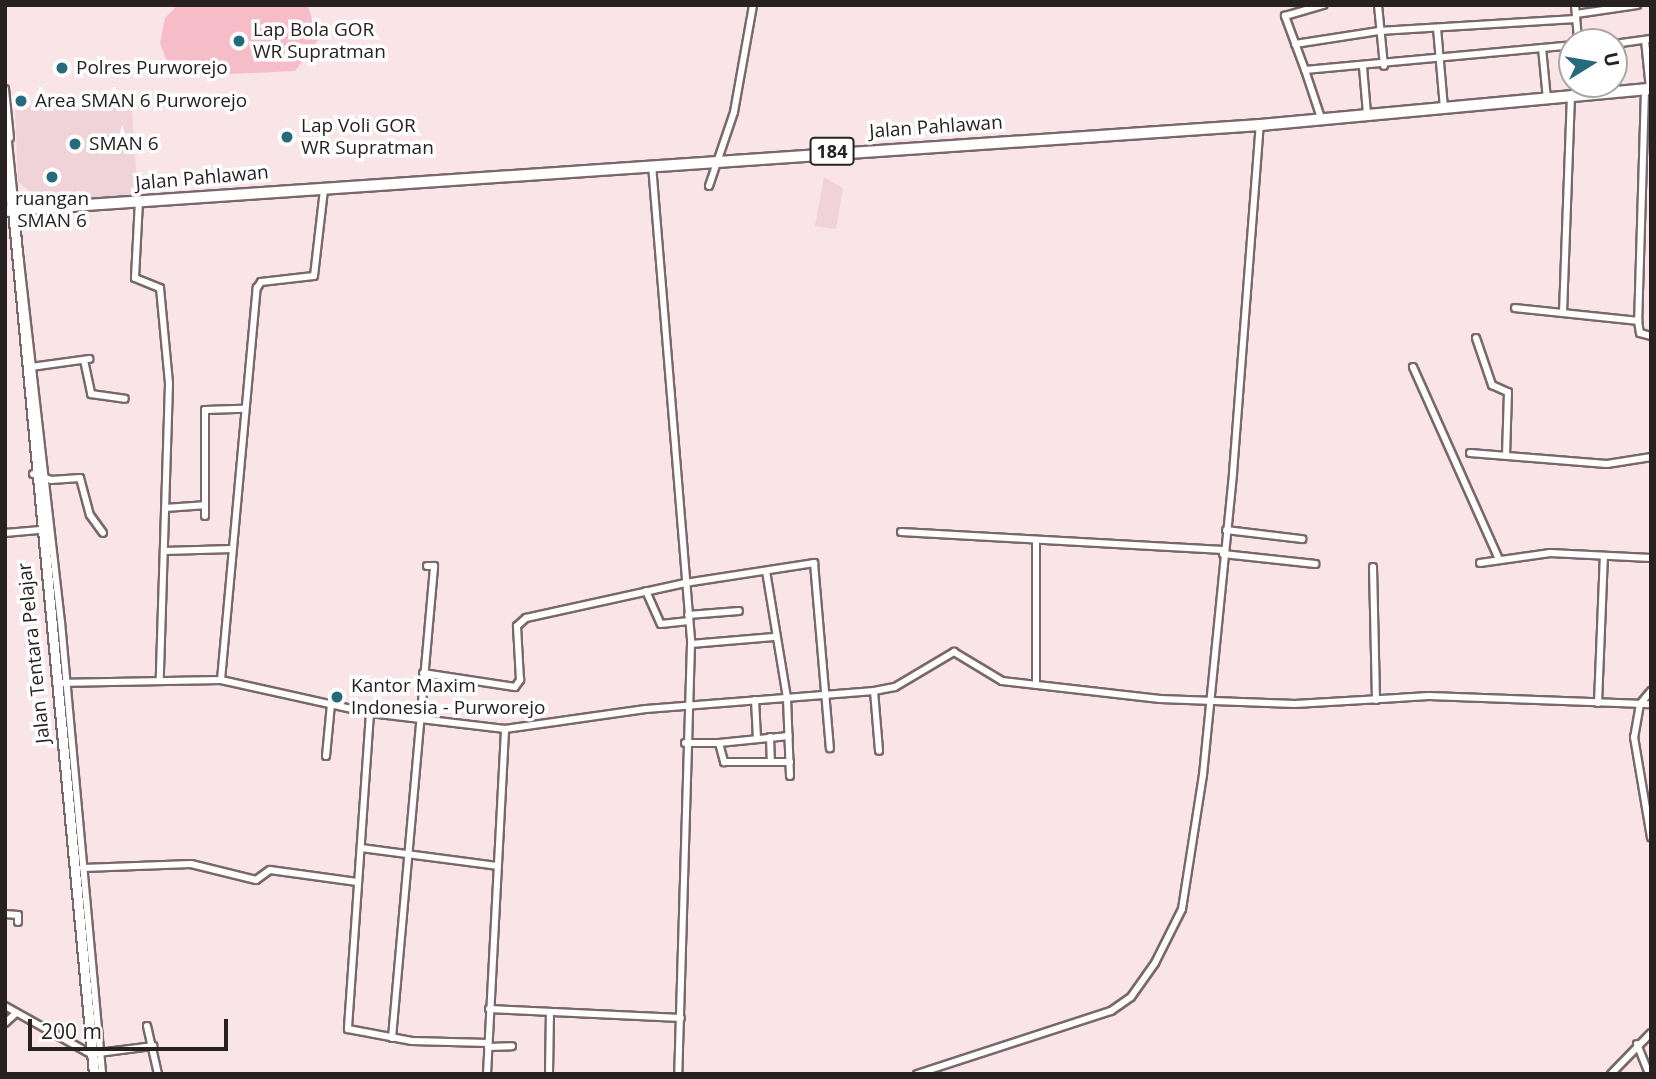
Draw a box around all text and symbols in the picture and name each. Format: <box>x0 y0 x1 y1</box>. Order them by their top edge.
place label: Lap Bola GOR WR Supratman <box>253 19 386 63</box>
north arrow <box>1558 28 1628 98</box>
marker: Lap Bola GOR WR Supratman <box>231 33 247 49</box>
text: U <box>1598 50 1626 69</box>
place label: Polres Purworejo <box>76 57 228 79</box>
marker: Polres Purworejo <box>54 60 70 76</box>
place label: Area SMAN 6 Purworejo <box>35 90 247 112</box>
marker: Area SMAN 6 Purworejo <box>13 93 29 109</box>
street label: Jalan Pahlawan <box>869 111 1003 143</box>
place label: Lap Voli GOR WR Supratman <box>301 115 434 159</box>
marker: Lap Voli GOR WR Supratman <box>279 129 295 145</box>
place label: SMAN 6 <box>89 133 159 155</box>
marker: SMAN 6 <box>67 136 83 152</box>
road number: 184 <box>809 136 855 166</box>
street label: Jalan Pahlawan <box>134 161 270 195</box>
marker: ruangan SMAN 6 <box>44 169 60 185</box>
place label: ruangan SMAN 6 <box>15 188 89 232</box>
street label: Jalan Tentara Pelajar <box>13 562 55 744</box>
place label: Kantor Maxim Indonesia - Purworejo <box>351 675 545 719</box>
marker: Kantor Maxim Indonesia - Purworejo <box>329 689 345 705</box>
scale bar <box>32 1006 231 1050</box>
text: 200 m <box>41 1017 102 1045</box>

